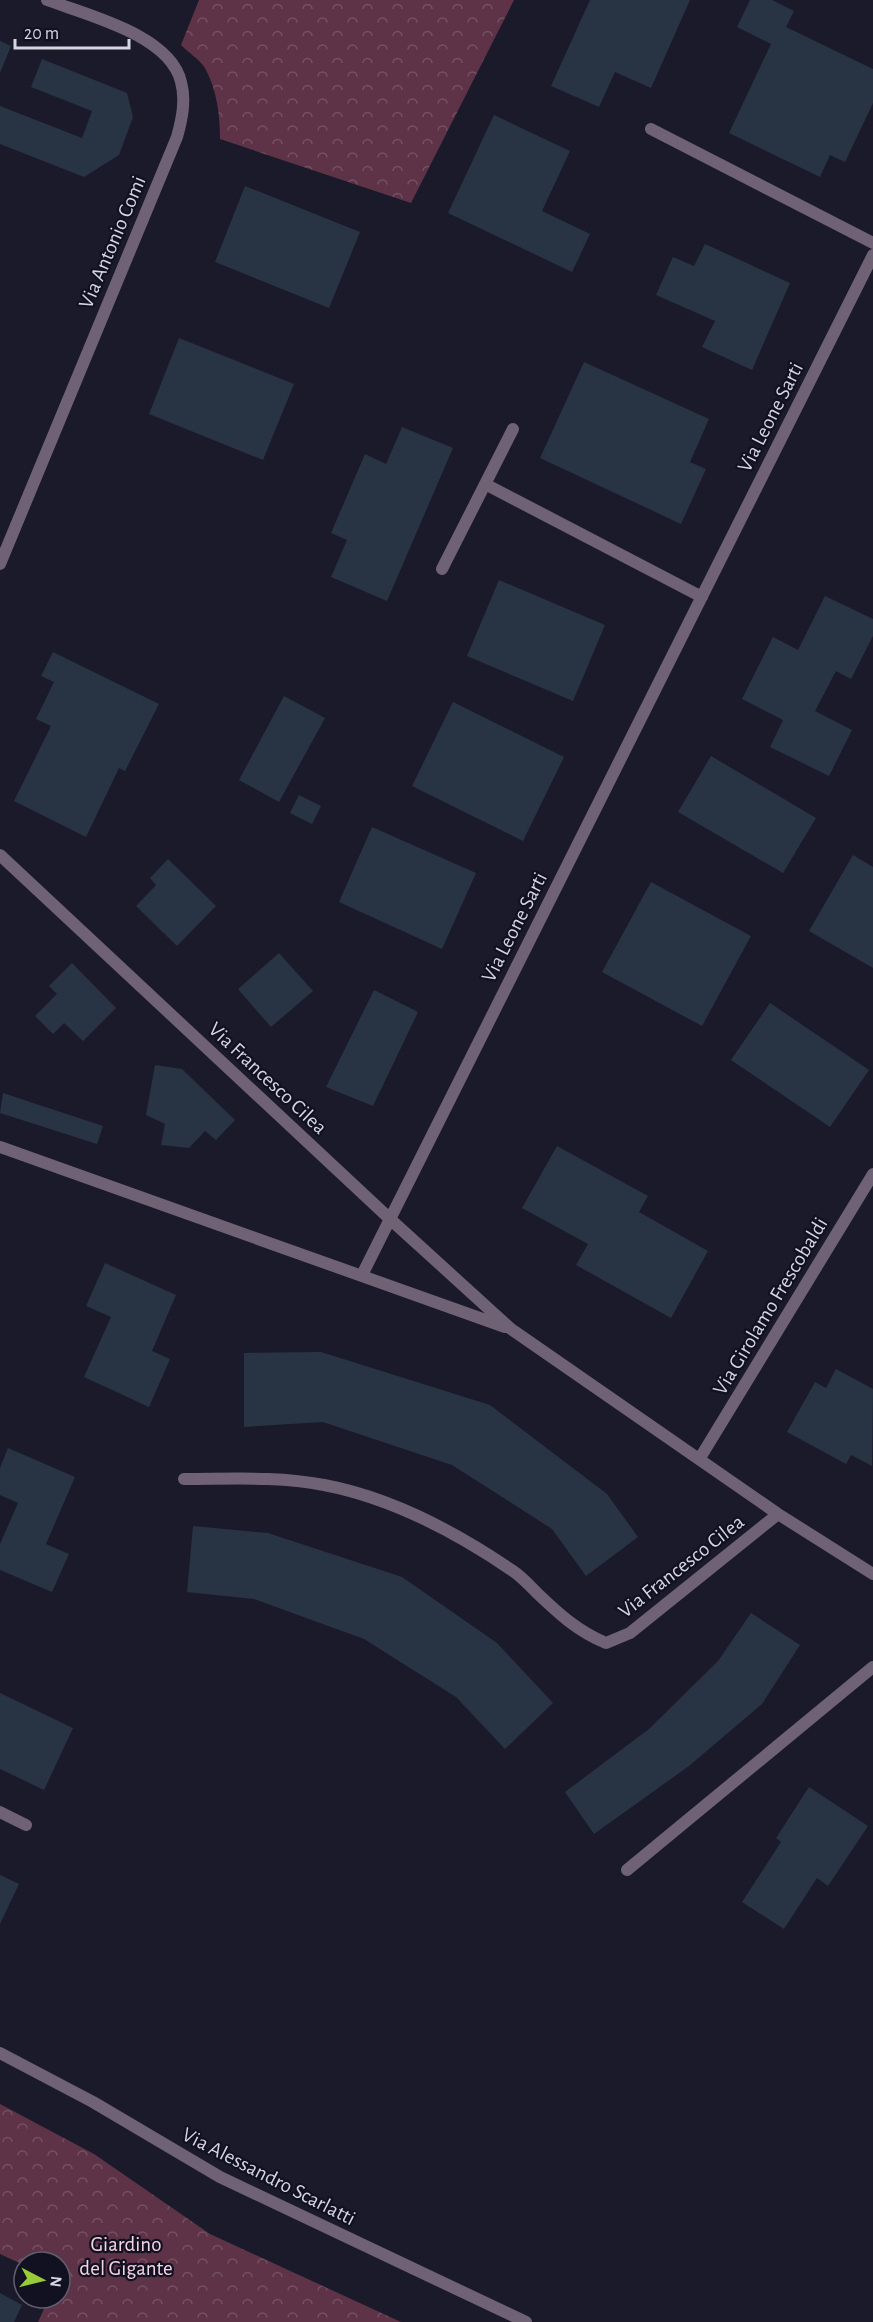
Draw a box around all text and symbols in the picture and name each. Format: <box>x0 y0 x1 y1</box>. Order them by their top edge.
scale bar <box>15 12 129 50</box>
text: 20 m <box>24 25 59 43</box>
street label: Via Antonio Comi <box>75 173 150 311</box>
street label: Via Leone Sarti <box>734 359 807 475</box>
street label: Via Leone Sarti <box>478 869 551 985</box>
street label: Via Francesco Cilea <box>204 1018 331 1139</box>
street label: Via Girolamo Frescobaldi <box>709 1214 832 1399</box>
street label: Via Francesco Cilea <box>614 1511 748 1622</box>
street label: Via Alessandro Scarlatti <box>179 2124 359 2229</box>
park label: Giardino del Gigante <box>79 2234 173 2279</box>
north arrow <box>12 2250 72 2310</box>
text: N <box>47 2275 65 2288</box>

